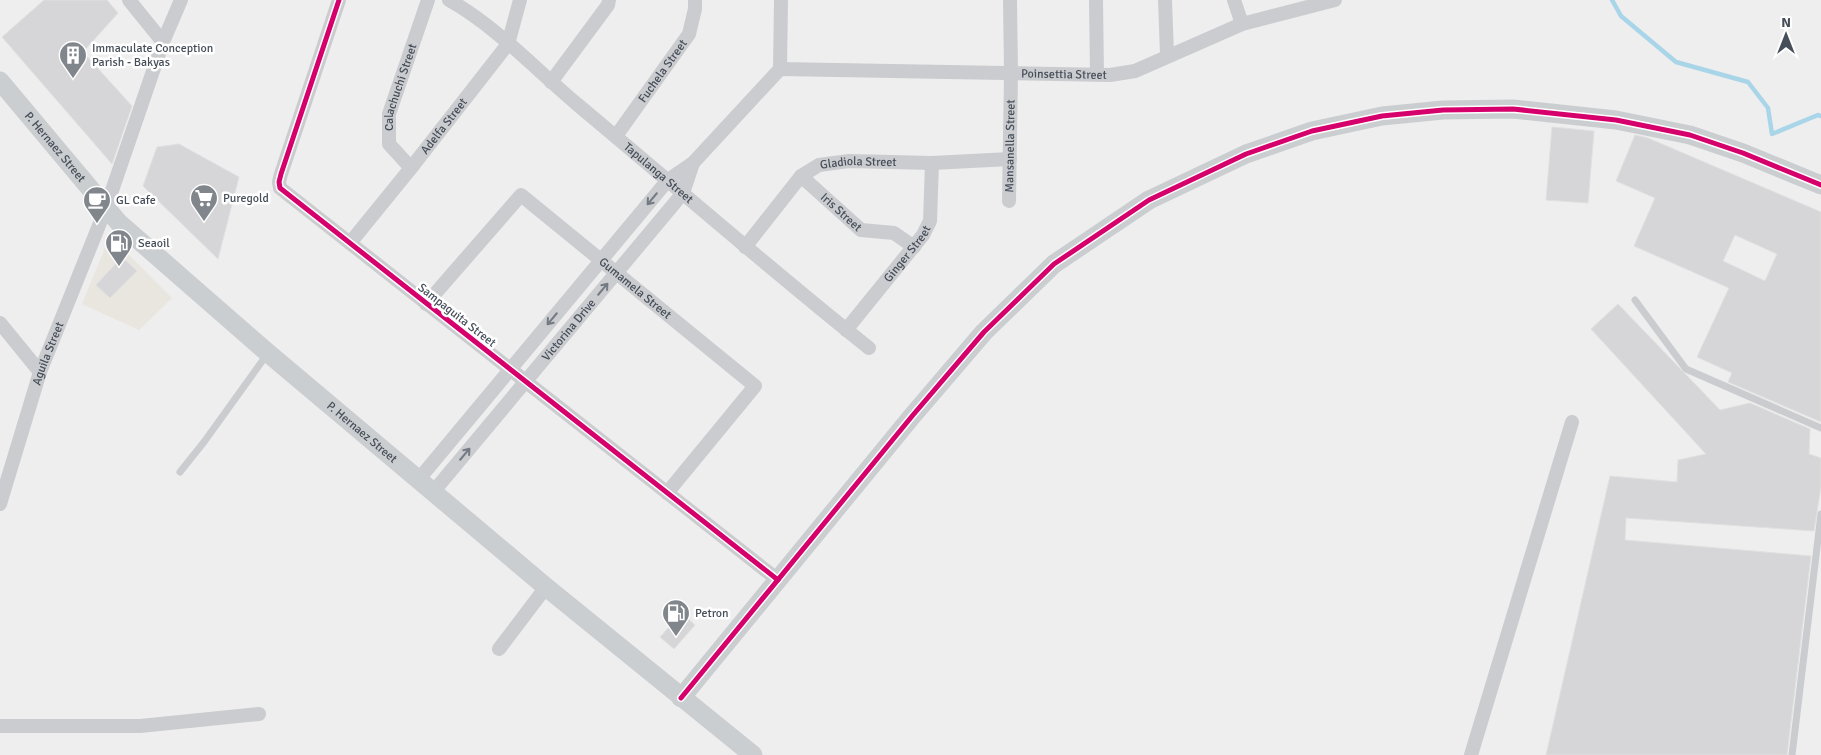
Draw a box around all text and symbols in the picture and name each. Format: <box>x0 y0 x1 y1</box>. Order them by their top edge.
north arrow <box>1761 10 1811 60</box>
text: N <box>1781 14 1791 31</box>
street label: Fuchela Street <box>635 37 691 106</box>
building icon: Immaculate Conception Parish - Bakyas <box>58 40 88 79</box>
place label: Immaculate Conception Parish - Bakyas <box>92 41 213 70</box>
street label: Calachuchi Street <box>382 42 421 131</box>
street label: Poinsettia Street <box>1021 66 1107 83</box>
street label: Adelfa Street <box>418 95 471 157</box>
street label: Mansanella Street <box>1002 99 1019 193</box>
street label: P. Hernaez Street <box>21 109 89 186</box>
street label: Tapulanga Street <box>620 140 696 207</box>
street label: Gladiola Street <box>819 154 897 173</box>
supermarket icon: Puregold <box>189 183 219 222</box>
cafe icon: GL Cafe <box>82 185 112 224</box>
street label: Iris Street <box>817 190 865 235</box>
place label: Puregold <box>223 191 269 206</box>
one-way arrow <box>647 192 658 205</box>
place label: GL Cafe <box>116 193 156 208</box>
street label: Ginger Street <box>881 223 935 285</box>
fuel station icon: Seaoil <box>104 228 134 267</box>
place label: Seaoil <box>138 236 170 251</box>
street label: Gumamela Street <box>596 255 674 323</box>
street label: Sampaguita Street <box>415 280 499 351</box>
one-way arrow <box>597 283 608 296</box>
street label: Victorina Drive <box>539 296 599 364</box>
one-way arrow <box>547 312 558 325</box>
street label: Aguila Street <box>29 320 67 387</box>
street label: P. Hernaez Street <box>323 399 400 466</box>
one-way arrow <box>459 448 470 461</box>
fuel station icon: Petron <box>661 598 691 637</box>
place label: Petron <box>695 606 729 621</box>

